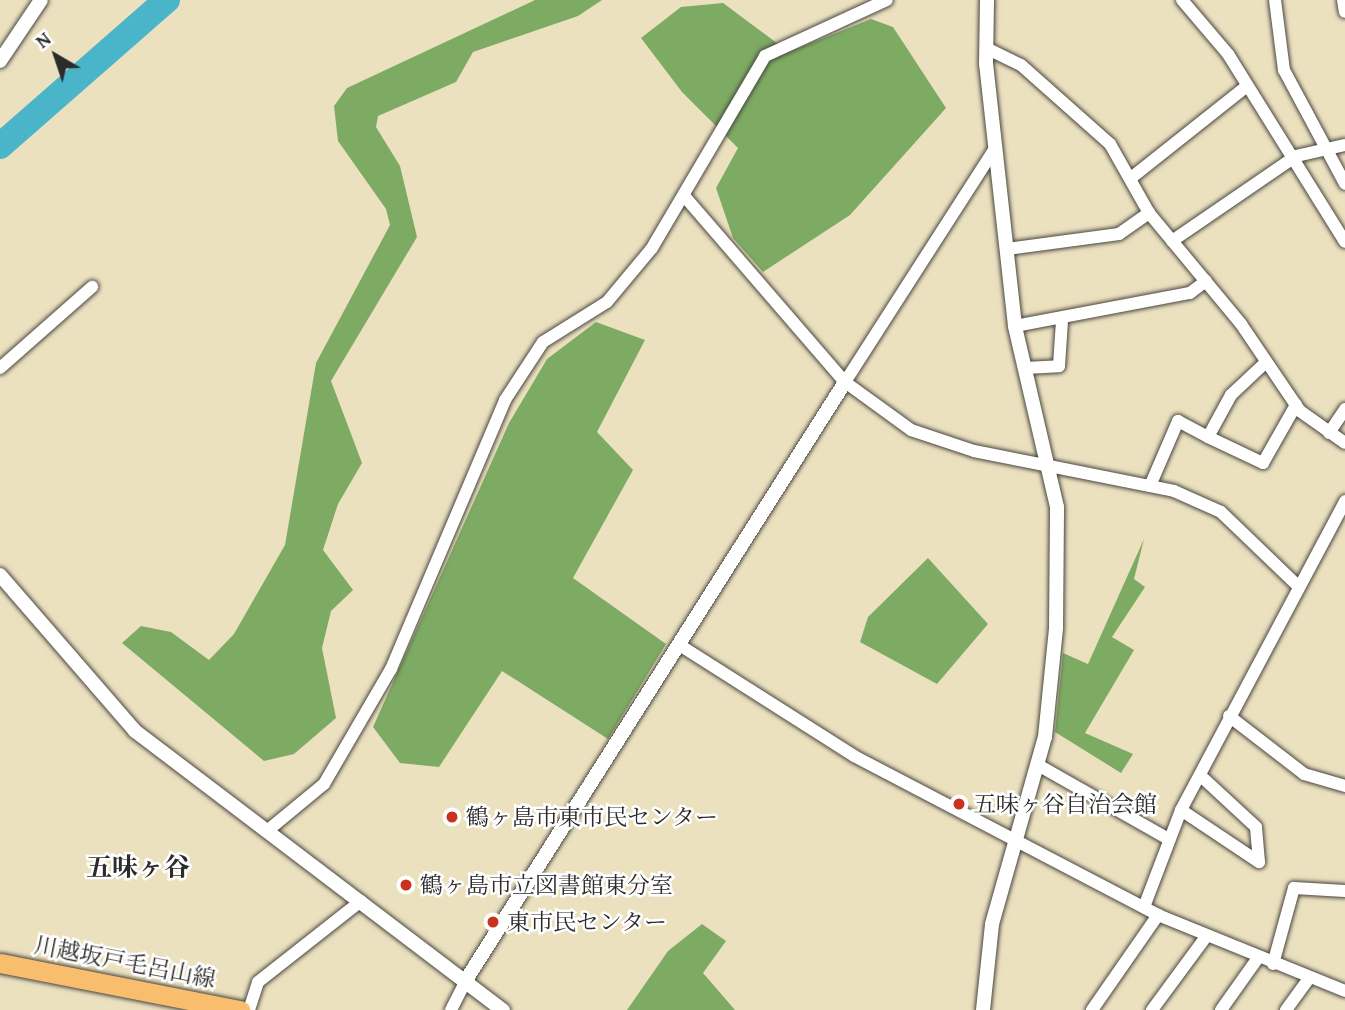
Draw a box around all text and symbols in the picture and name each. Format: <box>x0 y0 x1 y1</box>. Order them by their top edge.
north arrow <box>21 21 91 91</box>
text: N <box>29 25 57 55</box>
place label: 五味ヶ谷自治会館 <box>973 790 1157 818</box>
marker: 五味ヶ谷自治会館 <box>951 796 967 812</box>
place label: 鶴ヶ島市東市民センター <box>466 803 719 831</box>
marker: 鶴ヶ島市東市民センター <box>444 809 460 825</box>
district label: 五味ヶ谷 <box>86 851 190 883</box>
place label: 鶴ヶ島市立図書館東分室 <box>420 871 673 899</box>
marker: 鶴ヶ島市立図書館東分室 <box>398 877 414 893</box>
place label: 東市民センター <box>507 908 668 936</box>
marker: 東市民センター <box>485 914 501 930</box>
street label: 川越坂戸毛呂山線 <box>32 931 218 993</box>

